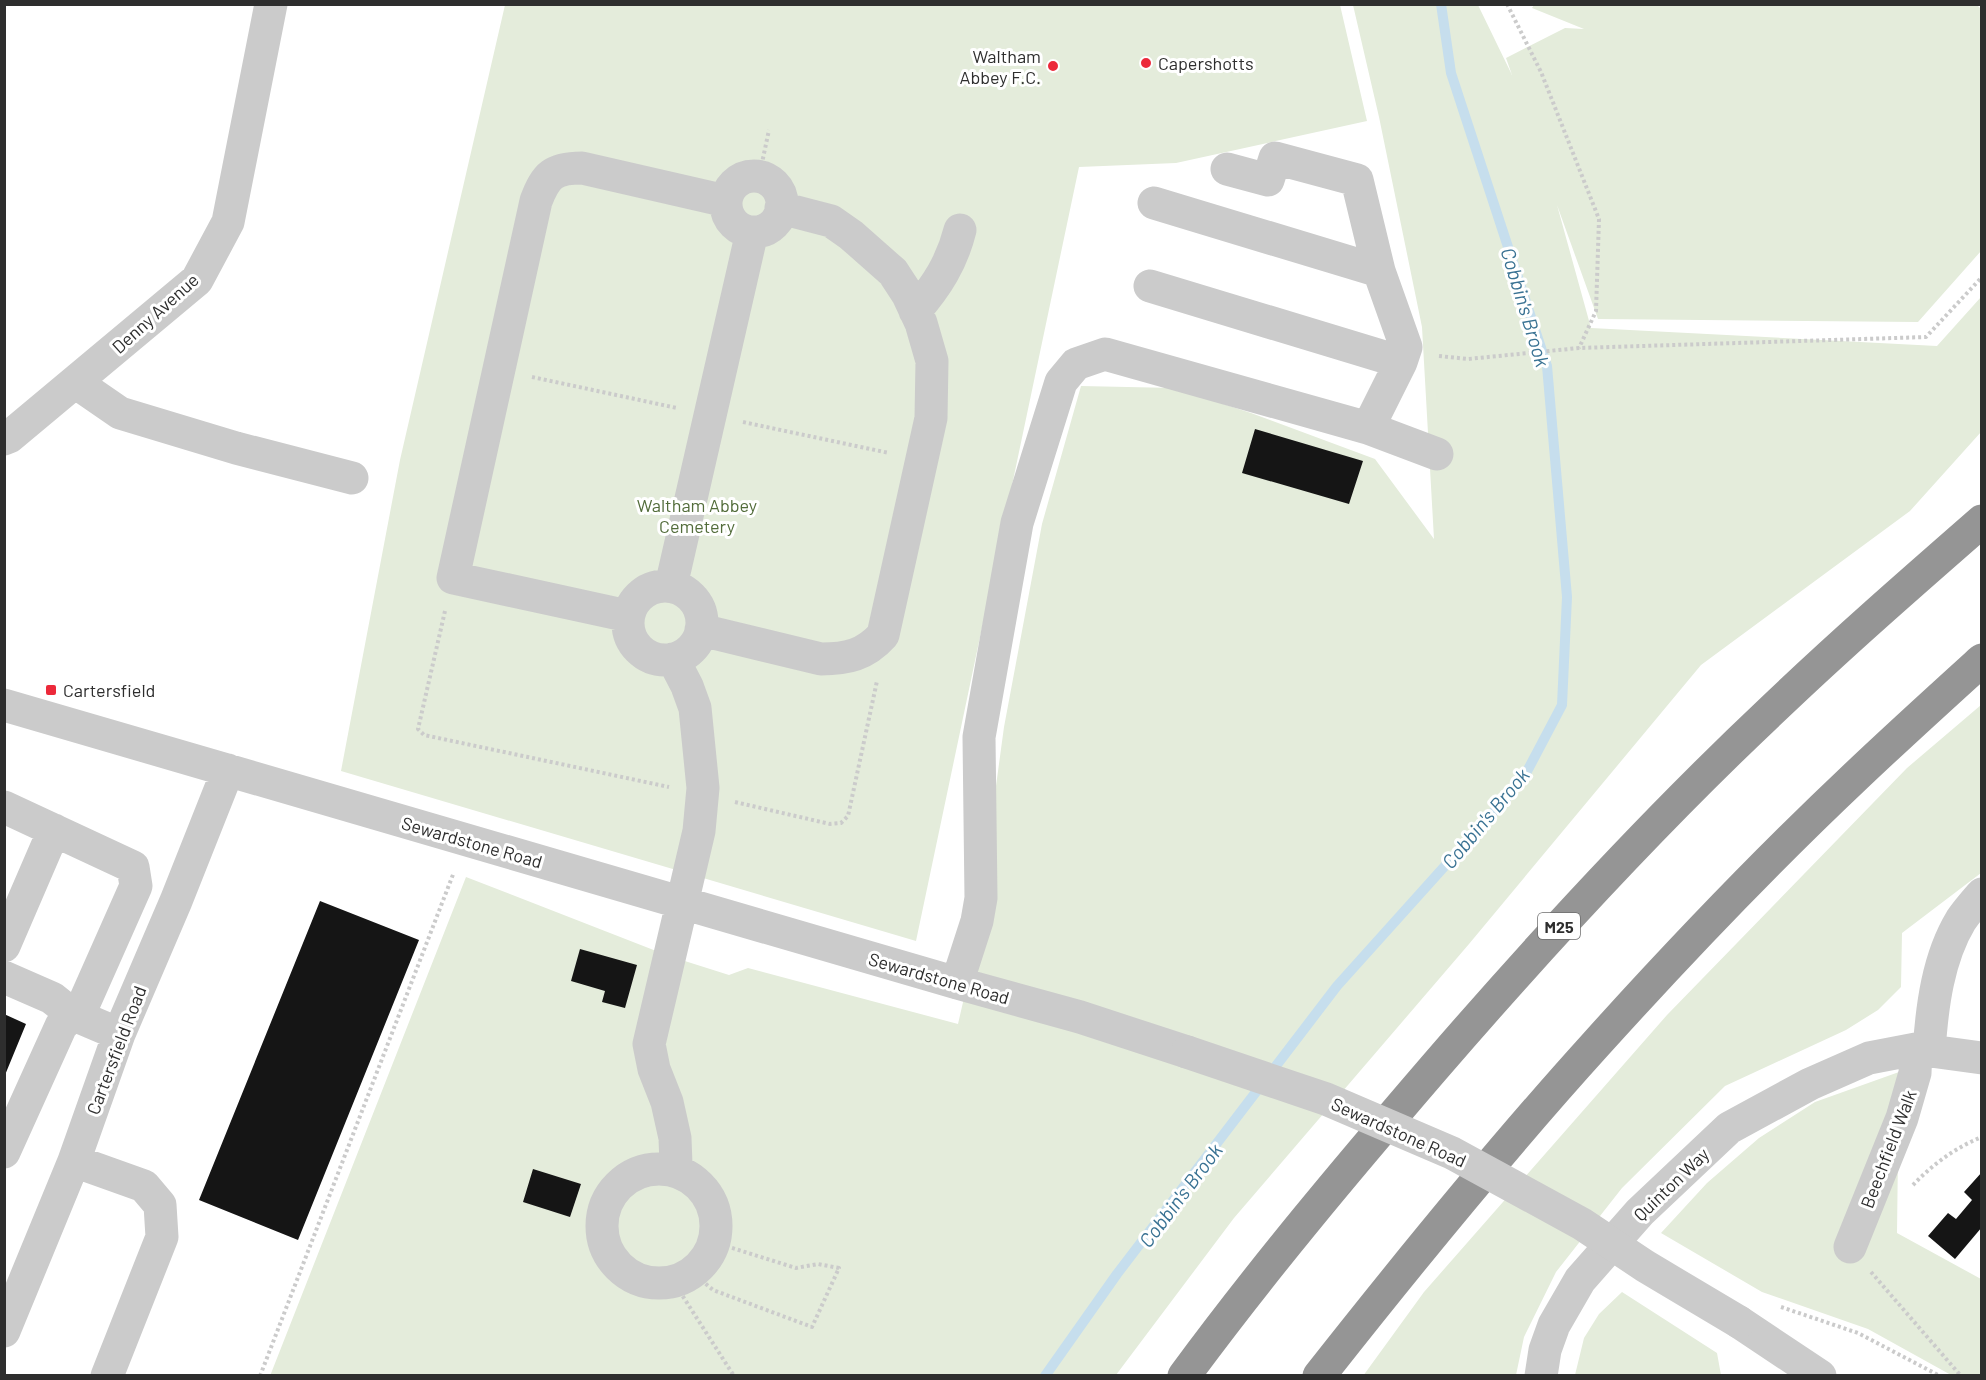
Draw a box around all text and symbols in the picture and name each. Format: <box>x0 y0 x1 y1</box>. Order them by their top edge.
place label: Waltham Abbey F.C. <box>959 45 1041 88</box>
place label: Capershotts <box>1158 52 1254 74</box>
marker: Capershotts <box>1139 56 1153 70</box>
marker: Waltham Abbey F.C. <box>1046 59 1060 73</box>
water label: Cobbin's Brook <box>1496 244 1556 370</box>
street label: Denny Avenue <box>107 268 203 358</box>
park label: Waltham Abbey Cemetery <box>637 494 757 537</box>
place label: Cartersfield <box>63 679 155 701</box>
marker: Cartersfield <box>44 683 58 697</box>
water label: Cobbin's Brook <box>1436 763 1534 873</box>
street label: Sewardstone Road <box>399 811 545 873</box>
road number: M25 <box>1538 913 1580 939</box>
street label: Sewardstone Road <box>866 947 1012 1009</box>
street label: Cartersfield Road <box>81 983 151 1117</box>
street label: Beechfield Walk <box>1855 1087 1921 1211</box>
street label: Sewardstone Road <box>1328 1092 1470 1172</box>
water label: Cobbin's Brook <box>1133 1138 1227 1252</box>
street label: Quinton Way <box>1629 1143 1713 1225</box>

